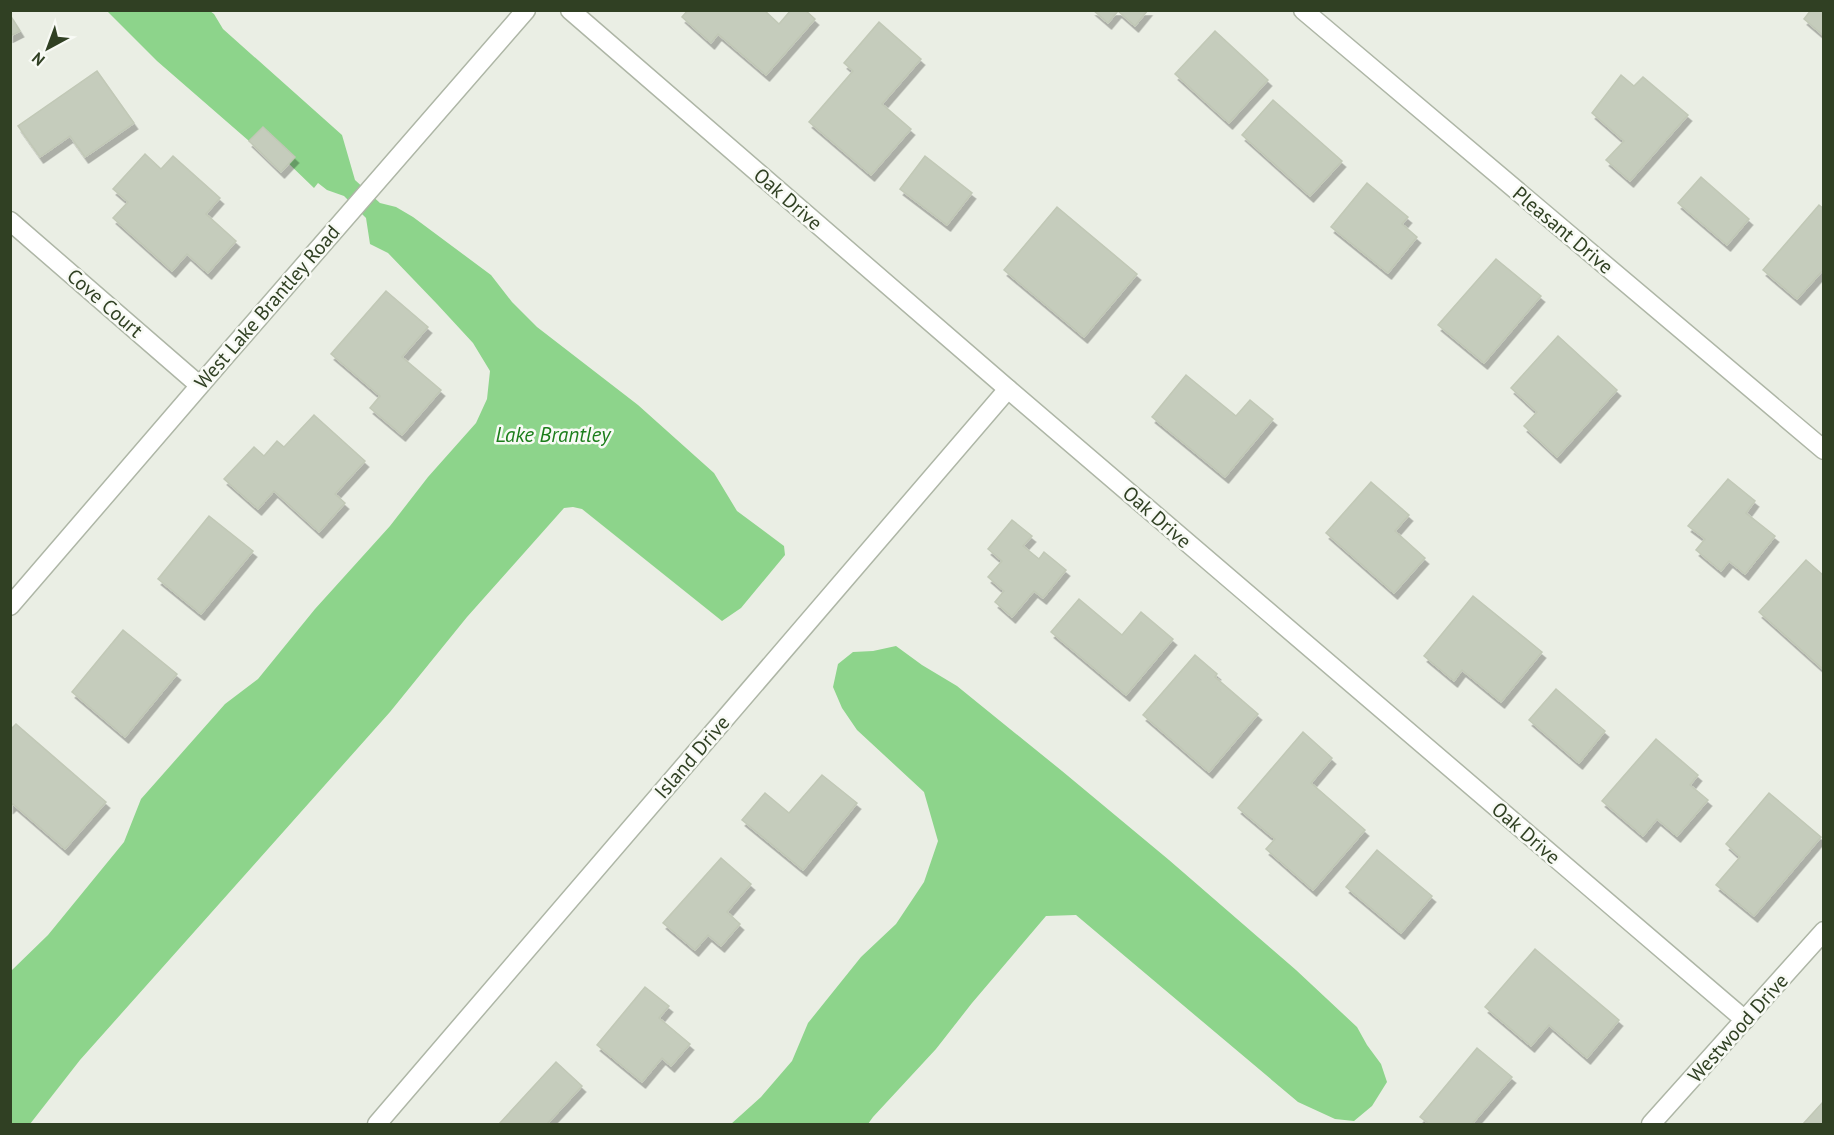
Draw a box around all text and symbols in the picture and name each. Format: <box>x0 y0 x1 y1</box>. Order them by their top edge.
north arrow <box>18 18 78 78</box>
text: N <box>28 48 49 70</box>
street label: Oak Drive <box>748 162 828 236</box>
street label: Pleasant Drive <box>1507 180 1619 280</box>
street label: West Lake Brantley Road <box>189 220 345 394</box>
street label: Cove Court <box>62 263 149 343</box>
water label: Lake Brantley <box>496 421 612 448</box>
street label: Oak Drive <box>1117 480 1197 554</box>
street label: Island Drive <box>649 710 735 804</box>
street label: Oak Drive <box>1486 796 1566 870</box>
street label: Westwood Drive <box>1682 968 1794 1088</box>

